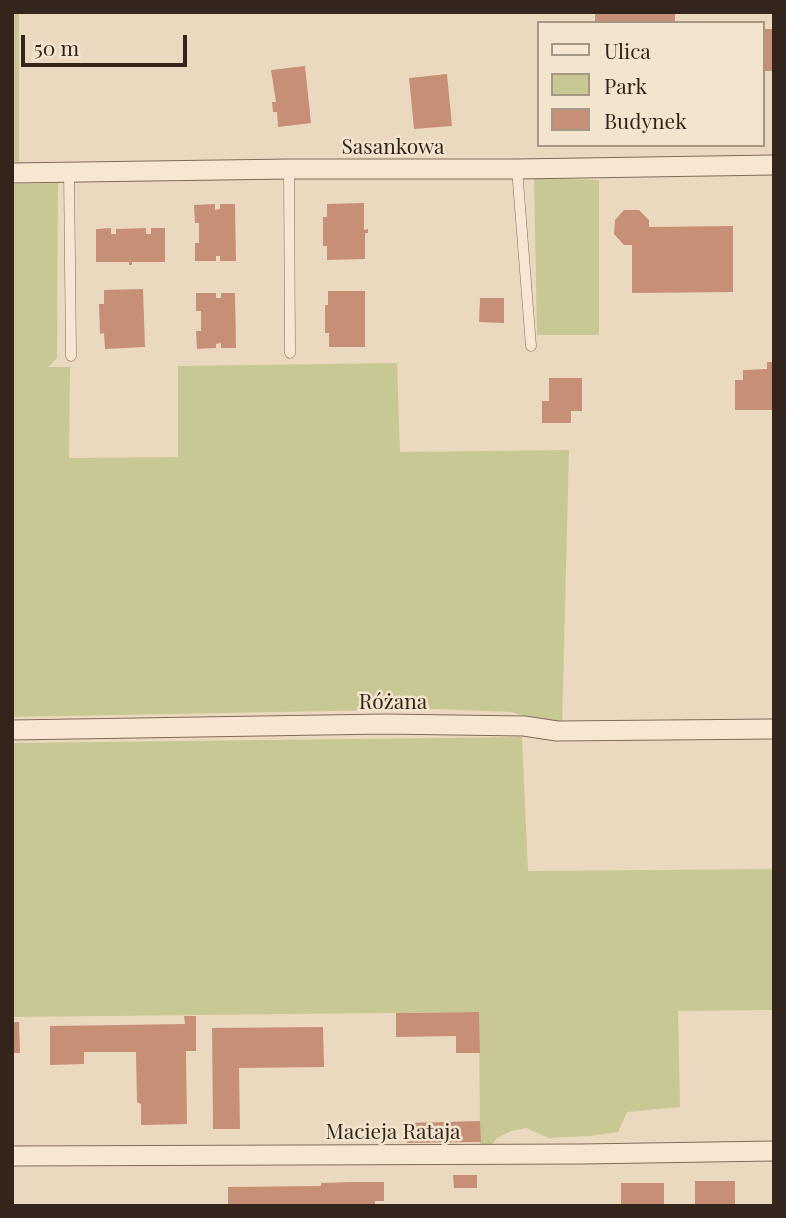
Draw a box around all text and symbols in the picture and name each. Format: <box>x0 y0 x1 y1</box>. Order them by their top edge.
scale bar <box>24 21 191 65</box>
legend <box>538 21 765 147</box>
text: 50 m <box>34 33 79 61</box>
text: Ulica <box>604 36 651 64</box>
text: Park <box>604 71 647 99</box>
text: Budynek <box>604 106 687 134</box>
street label: Sasankowa <box>341 134 445 160</box>
street label: Różana <box>359 689 427 715</box>
street label: Macieja Rataja <box>326 1119 460 1145</box>

